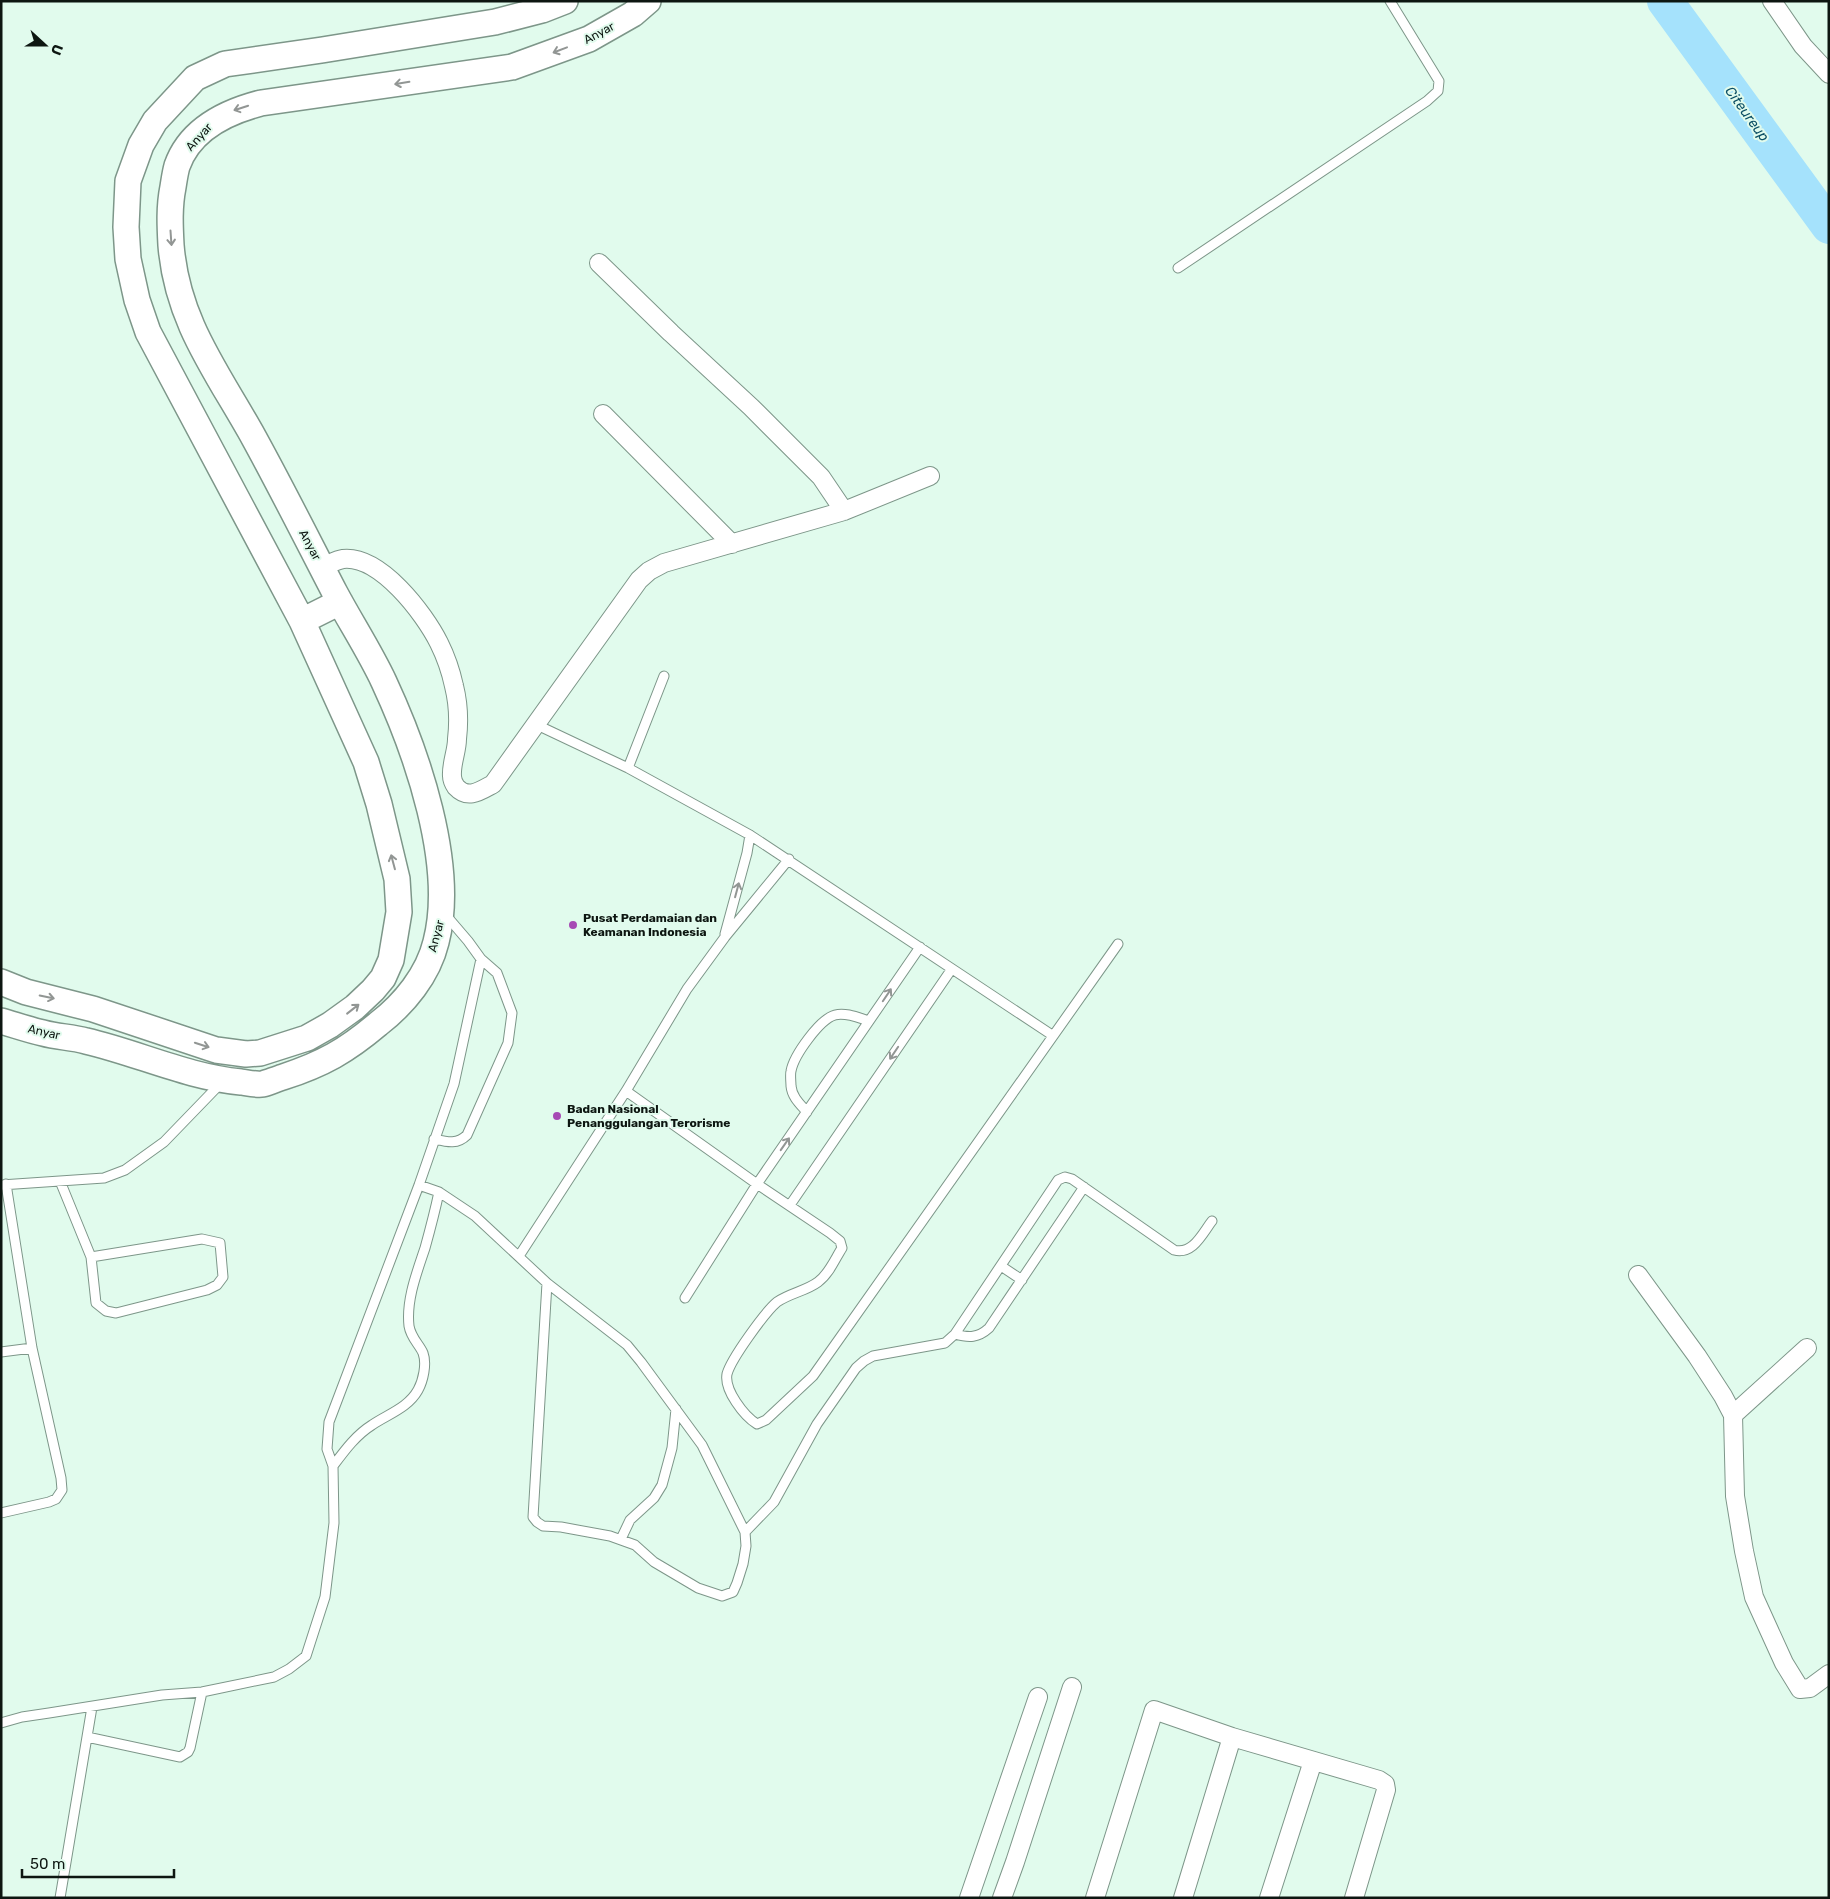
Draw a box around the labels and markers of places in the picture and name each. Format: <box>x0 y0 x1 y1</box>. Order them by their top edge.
place label: Pusat Perdamaian dan Keamanan Indonesia <box>583 911 717 939</box>
marker: Pusat Perdamaian dan Keamanan Indonesia <box>567 919 579 931</box>
place label: Badan Nasional Penanggulangan Terorisme <box>567 1102 731 1130</box>
marker: Badan Nasional Penanggulangan Terorisme <box>551 1110 563 1122</box>

